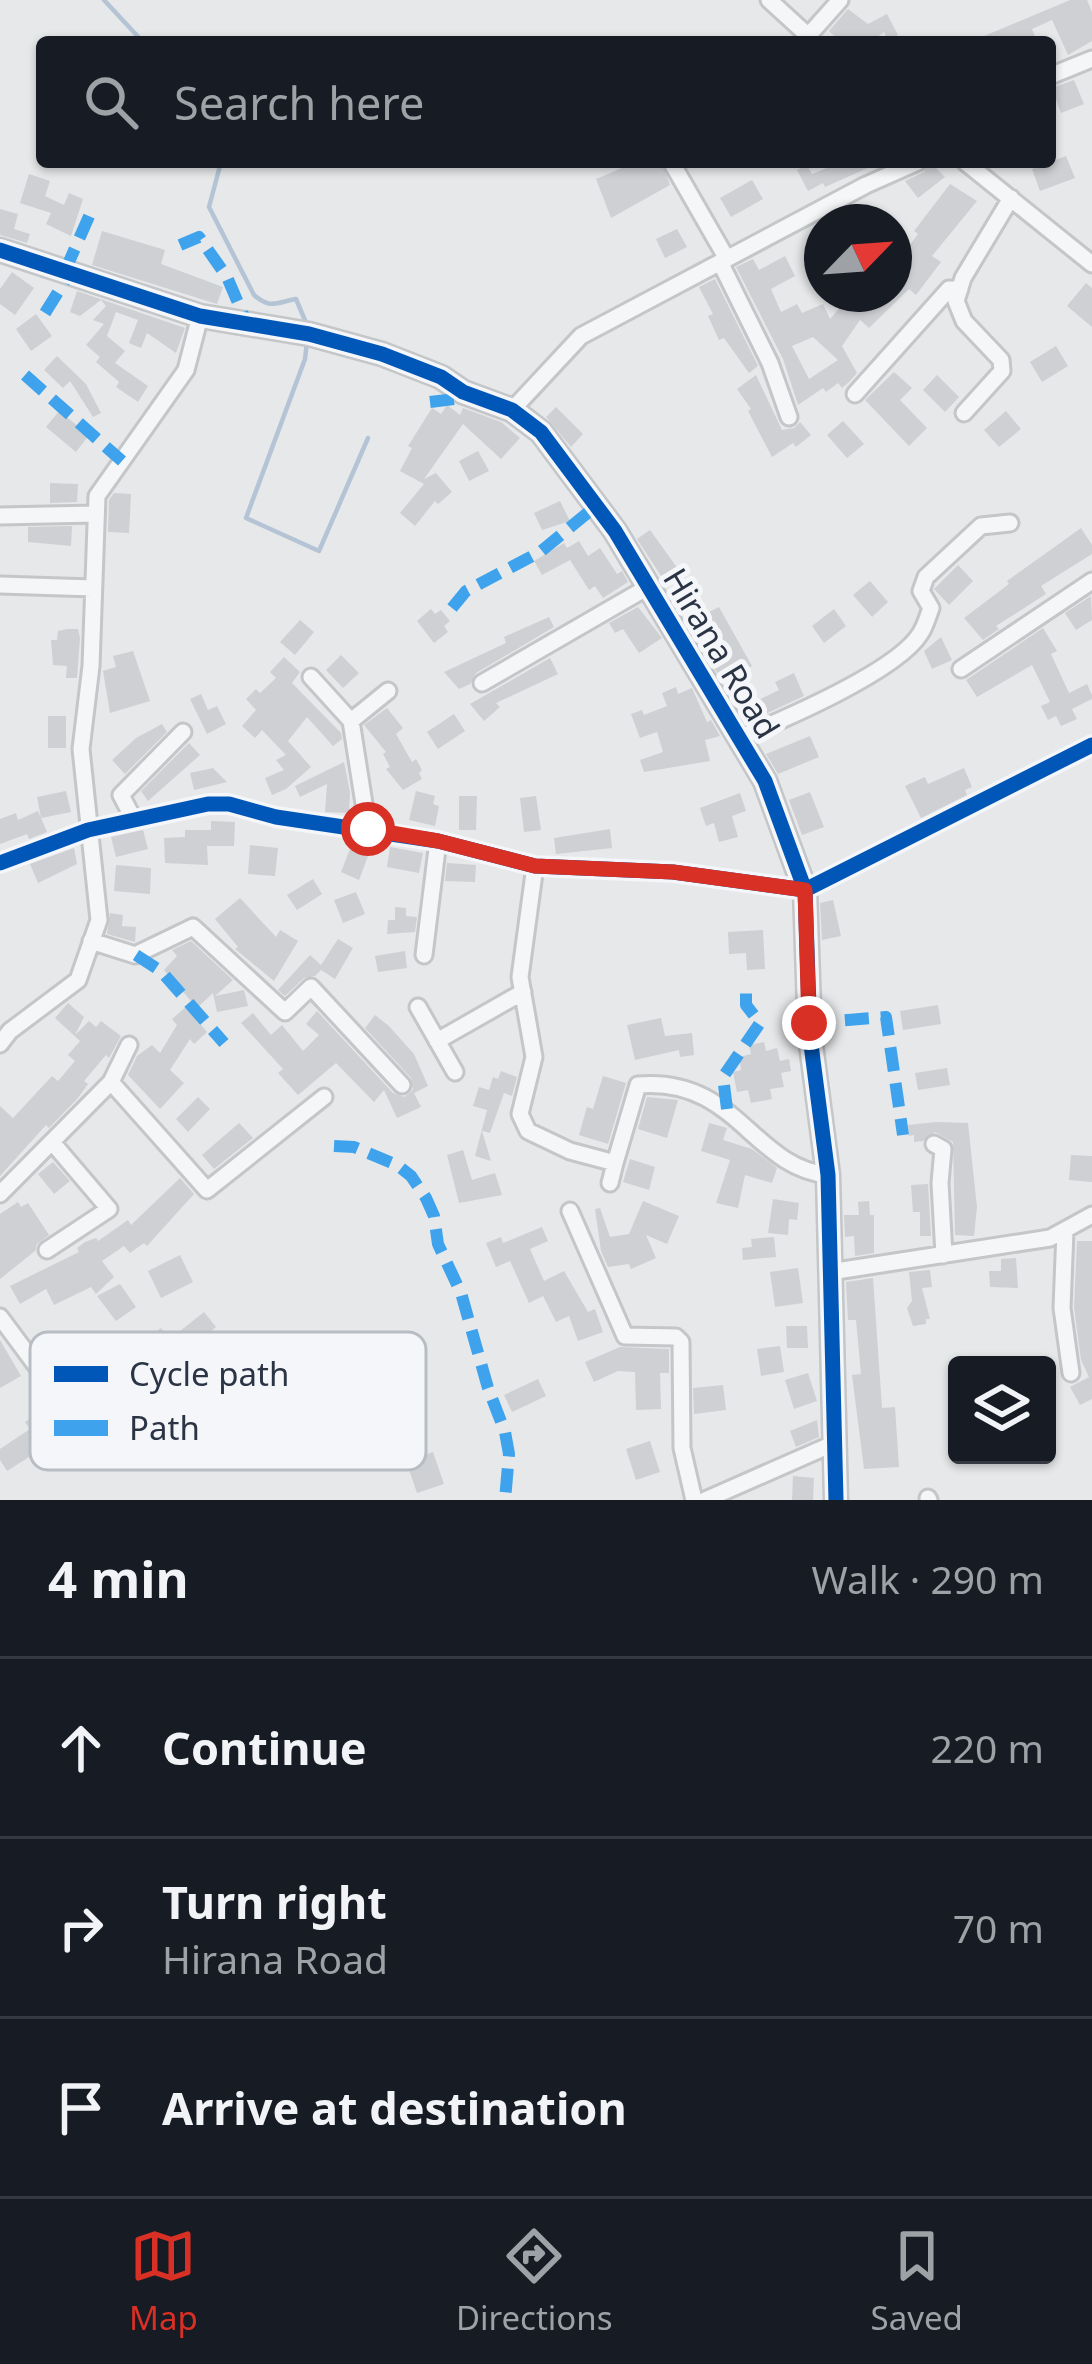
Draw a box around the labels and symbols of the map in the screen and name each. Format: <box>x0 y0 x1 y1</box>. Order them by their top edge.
north arrow <box>804 204 912 312</box>
street label: Hirana Road <box>653 559 791 747</box>
route start <box>341 802 395 856</box>
route end <box>782 996 836 1050</box>
legend <box>30 1332 426 1470</box>
text: Cycle path <box>129 1351 289 1396</box>
text: Path <box>129 1405 200 1450</box>

